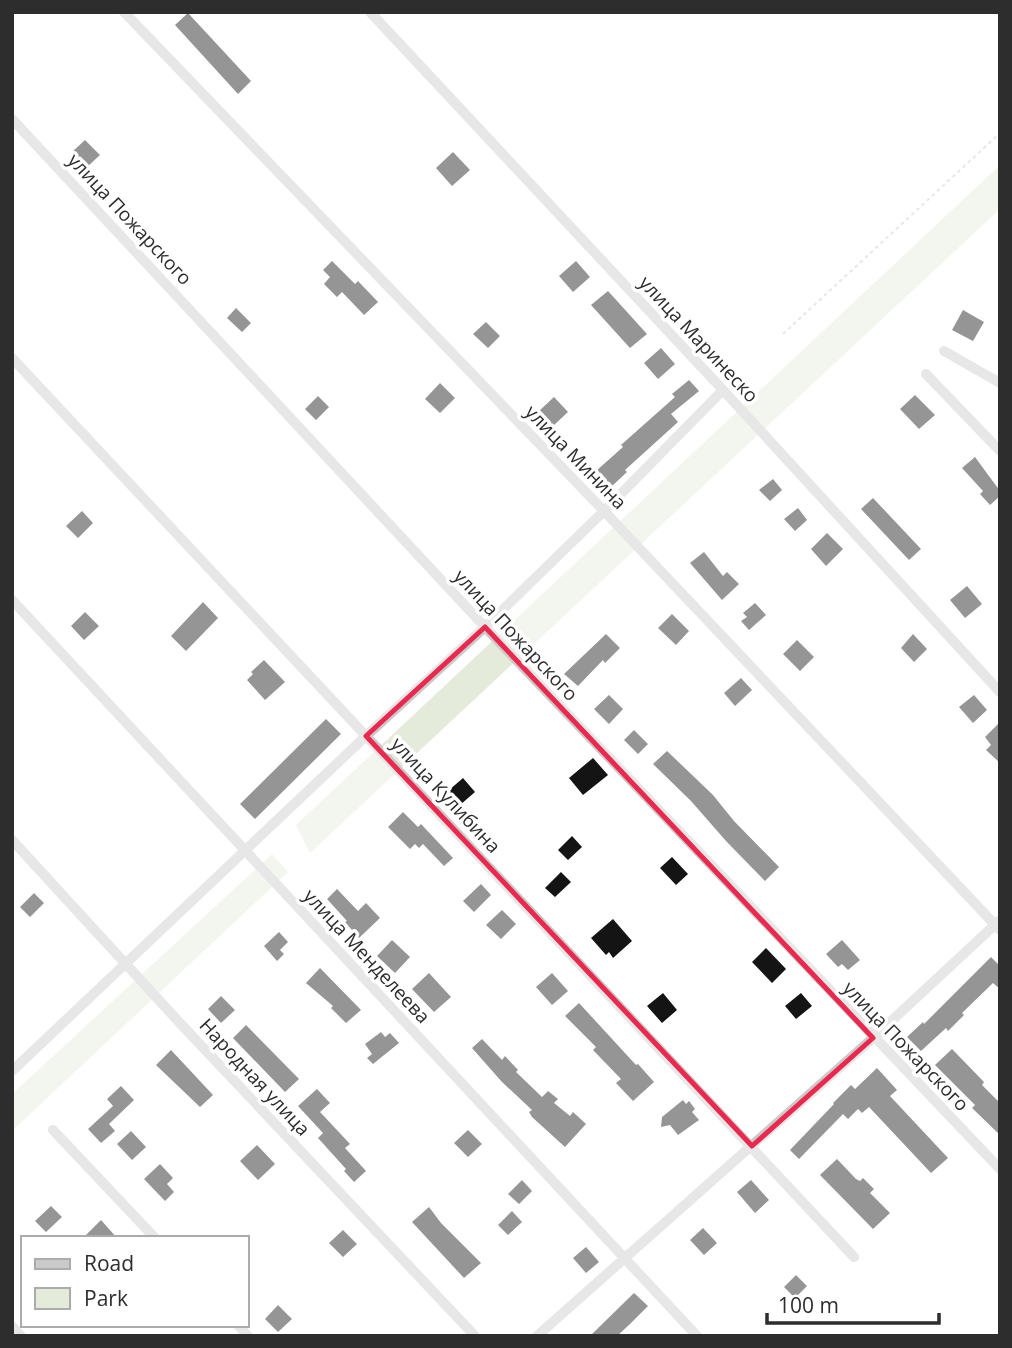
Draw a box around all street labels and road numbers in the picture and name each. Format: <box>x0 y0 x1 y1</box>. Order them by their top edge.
street label: улица Пожарского <box>62 148 198 290</box>
street label: улица Маринеско <box>633 270 765 408</box>
street label: улица Минина <box>520 399 632 515</box>
street label: улица Пожарского <box>448 564 584 706</box>
street label: улица Кулибина <box>385 731 507 859</box>
street label: улица Менделеева <box>298 883 436 1029</box>
street label: улица Пожарского <box>837 975 975 1117</box>
street label: Народная улица <box>194 1013 316 1141</box>

